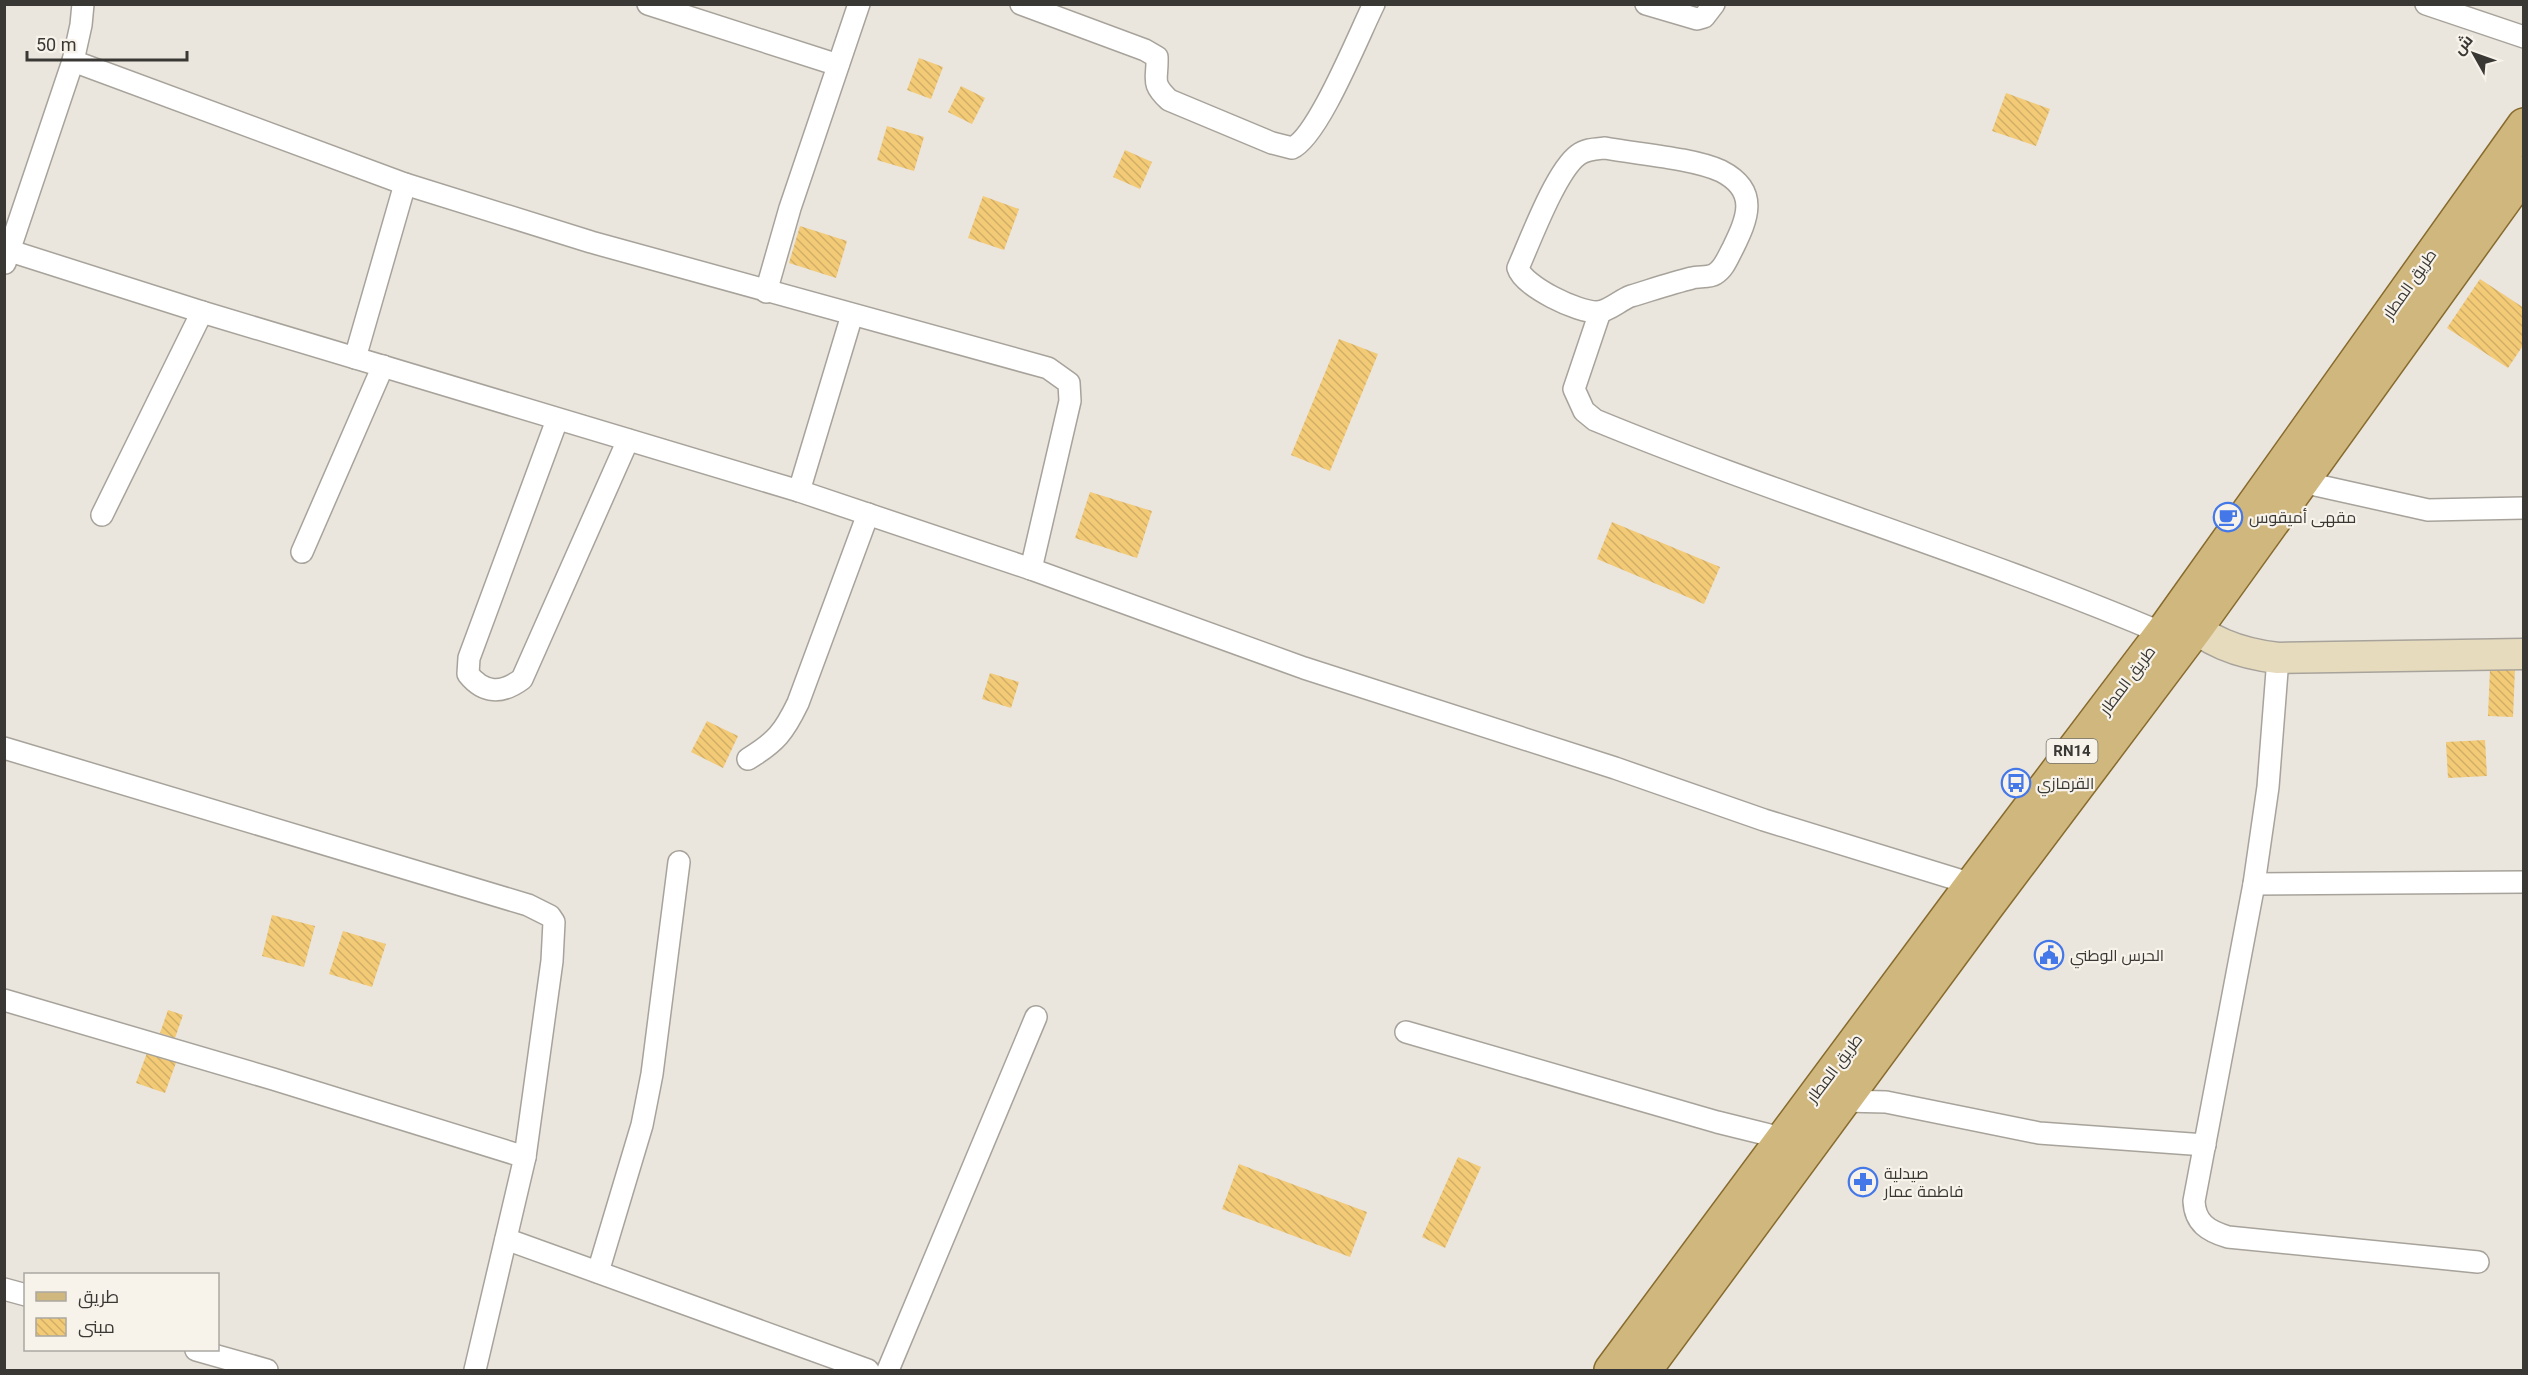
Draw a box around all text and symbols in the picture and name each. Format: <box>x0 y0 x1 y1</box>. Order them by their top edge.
scale bar <box>27 24 188 62</box>
north arrow <box>2444 24 2504 84</box>
text: ش <box>2449 31 2477 59</box>
text: 50 m <box>36 34 76 55</box>
street label: طريق المطار <box>2378 246 2441 324</box>
cafe icon: مقهى أميقوس <box>2212 501 2244 533</box>
place label: مقهى أميقوس <box>2249 508 2356 528</box>
street label: طريق المطار <box>2095 642 2160 720</box>
road number: RN14 <box>2046 739 2098 763</box>
bus stop icon: القرمازي <box>2000 767 2032 799</box>
place label: القرمازي <box>2037 774 2094 797</box>
public building icon: الحرس الوطني <box>2033 939 2065 971</box>
place label: الحرس الوطني <box>2070 946 2164 969</box>
street label: طريق المطار <box>1802 1030 1867 1108</box>
place label: صيدلية فاطمة عمار <box>1883 1164 1964 1201</box>
pharmacy icon: صيدلية فاطمة عمار <box>1847 1166 1879 1198</box>
legend <box>24 1273 219 1351</box>
text: طريق <box>78 1286 119 1309</box>
text: مبنى <box>78 1316 115 1338</box>

